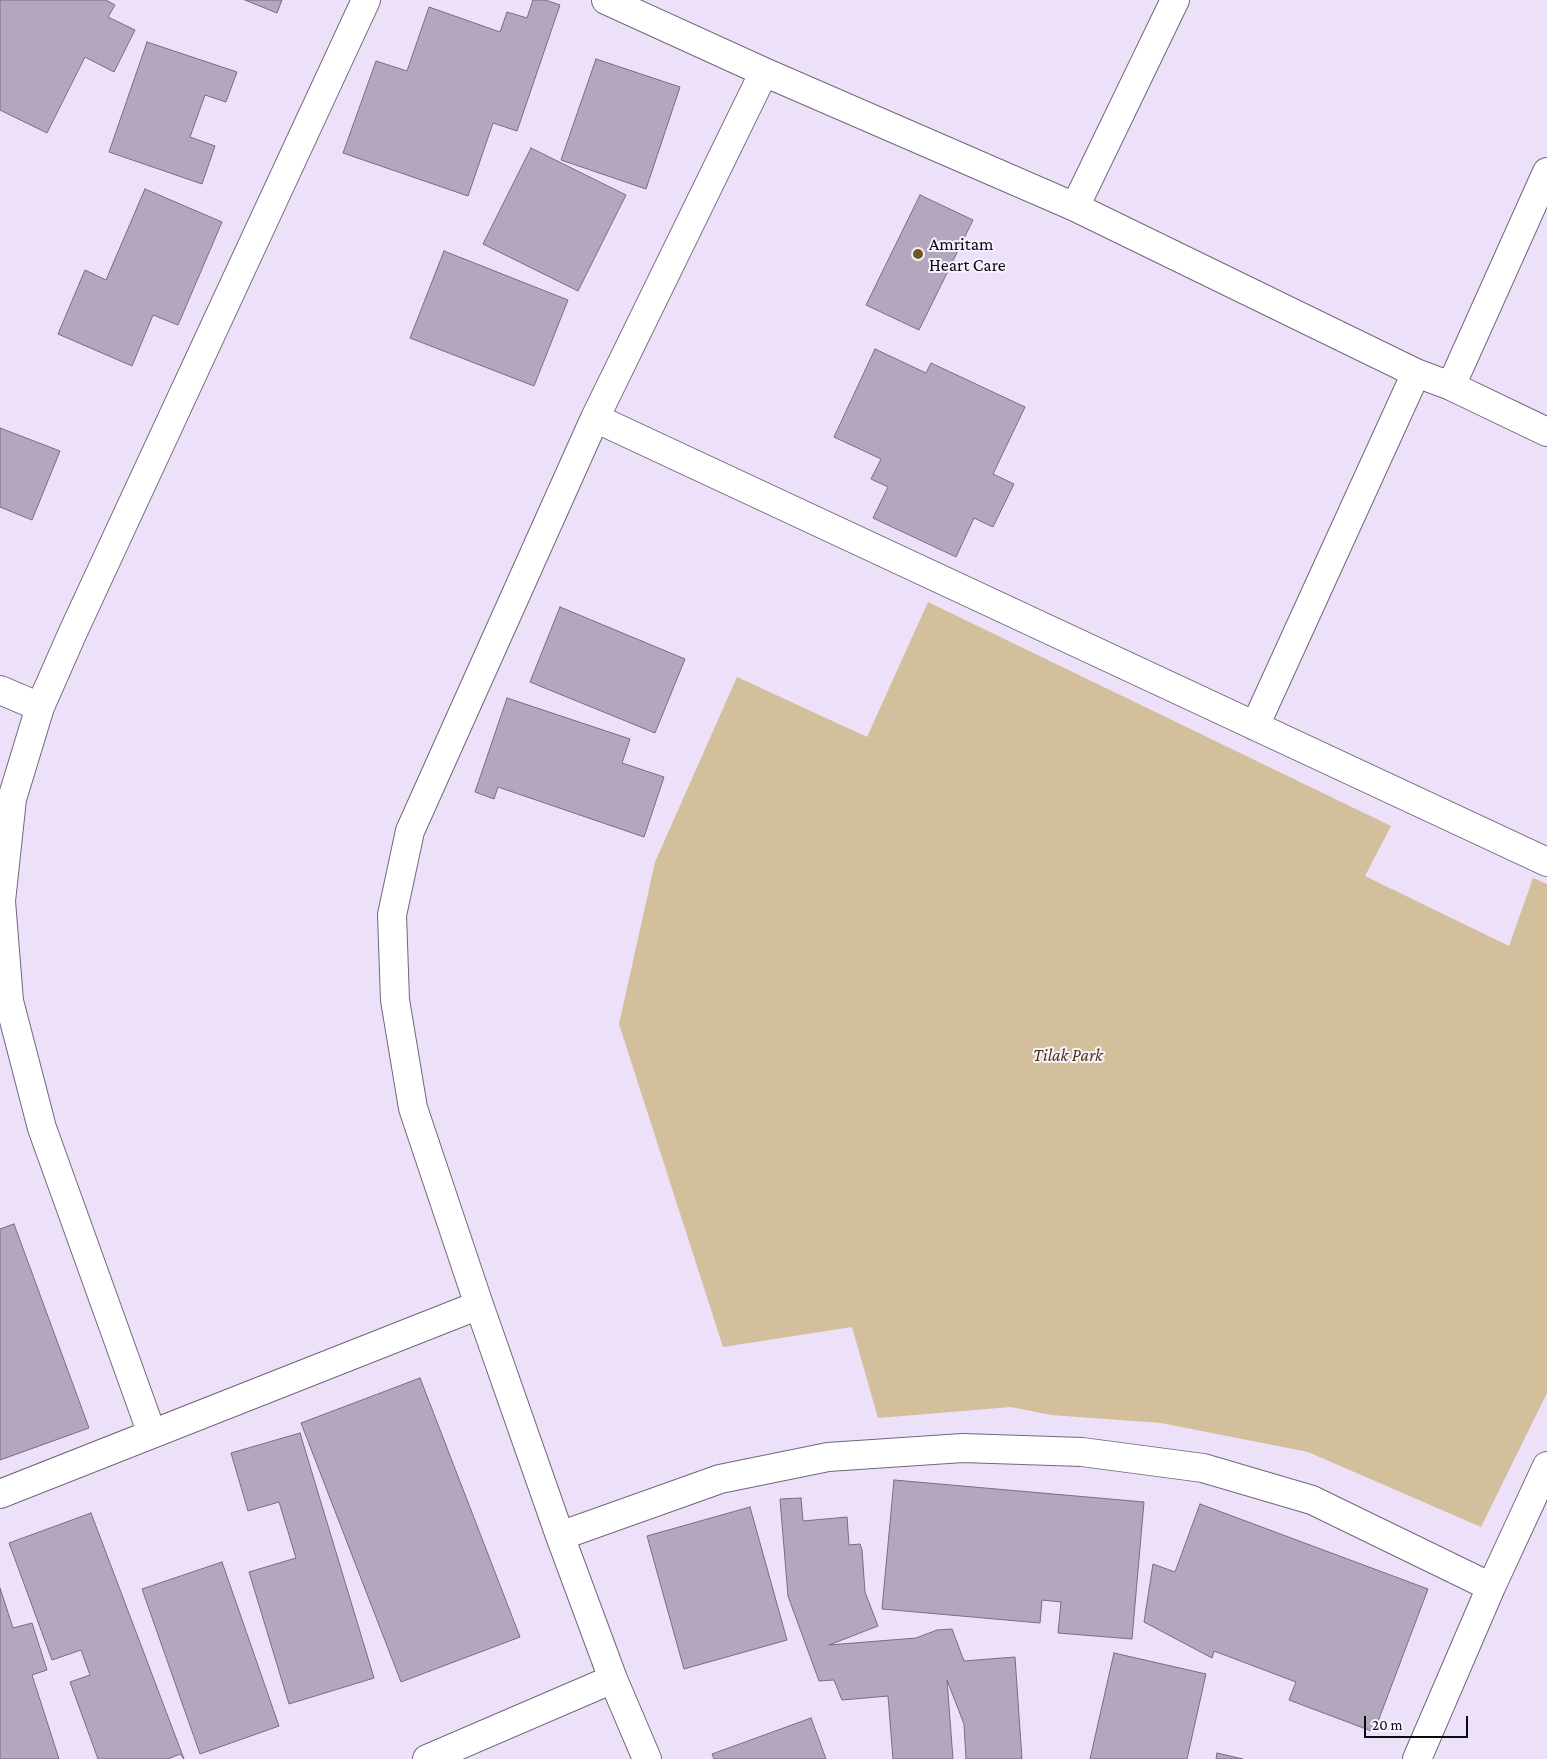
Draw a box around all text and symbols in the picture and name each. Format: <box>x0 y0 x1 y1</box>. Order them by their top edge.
place label: Amritam Heart Care <box>929 233 1006 276</box>
marker: Amritam Heart Care <box>911 247 925 261</box>
park label: Tilak Park <box>1033 1044 1103 1066</box>
scale bar <box>1367 1706 1471 1738</box>
text: 20 m <box>1372 1717 1403 1733</box>

